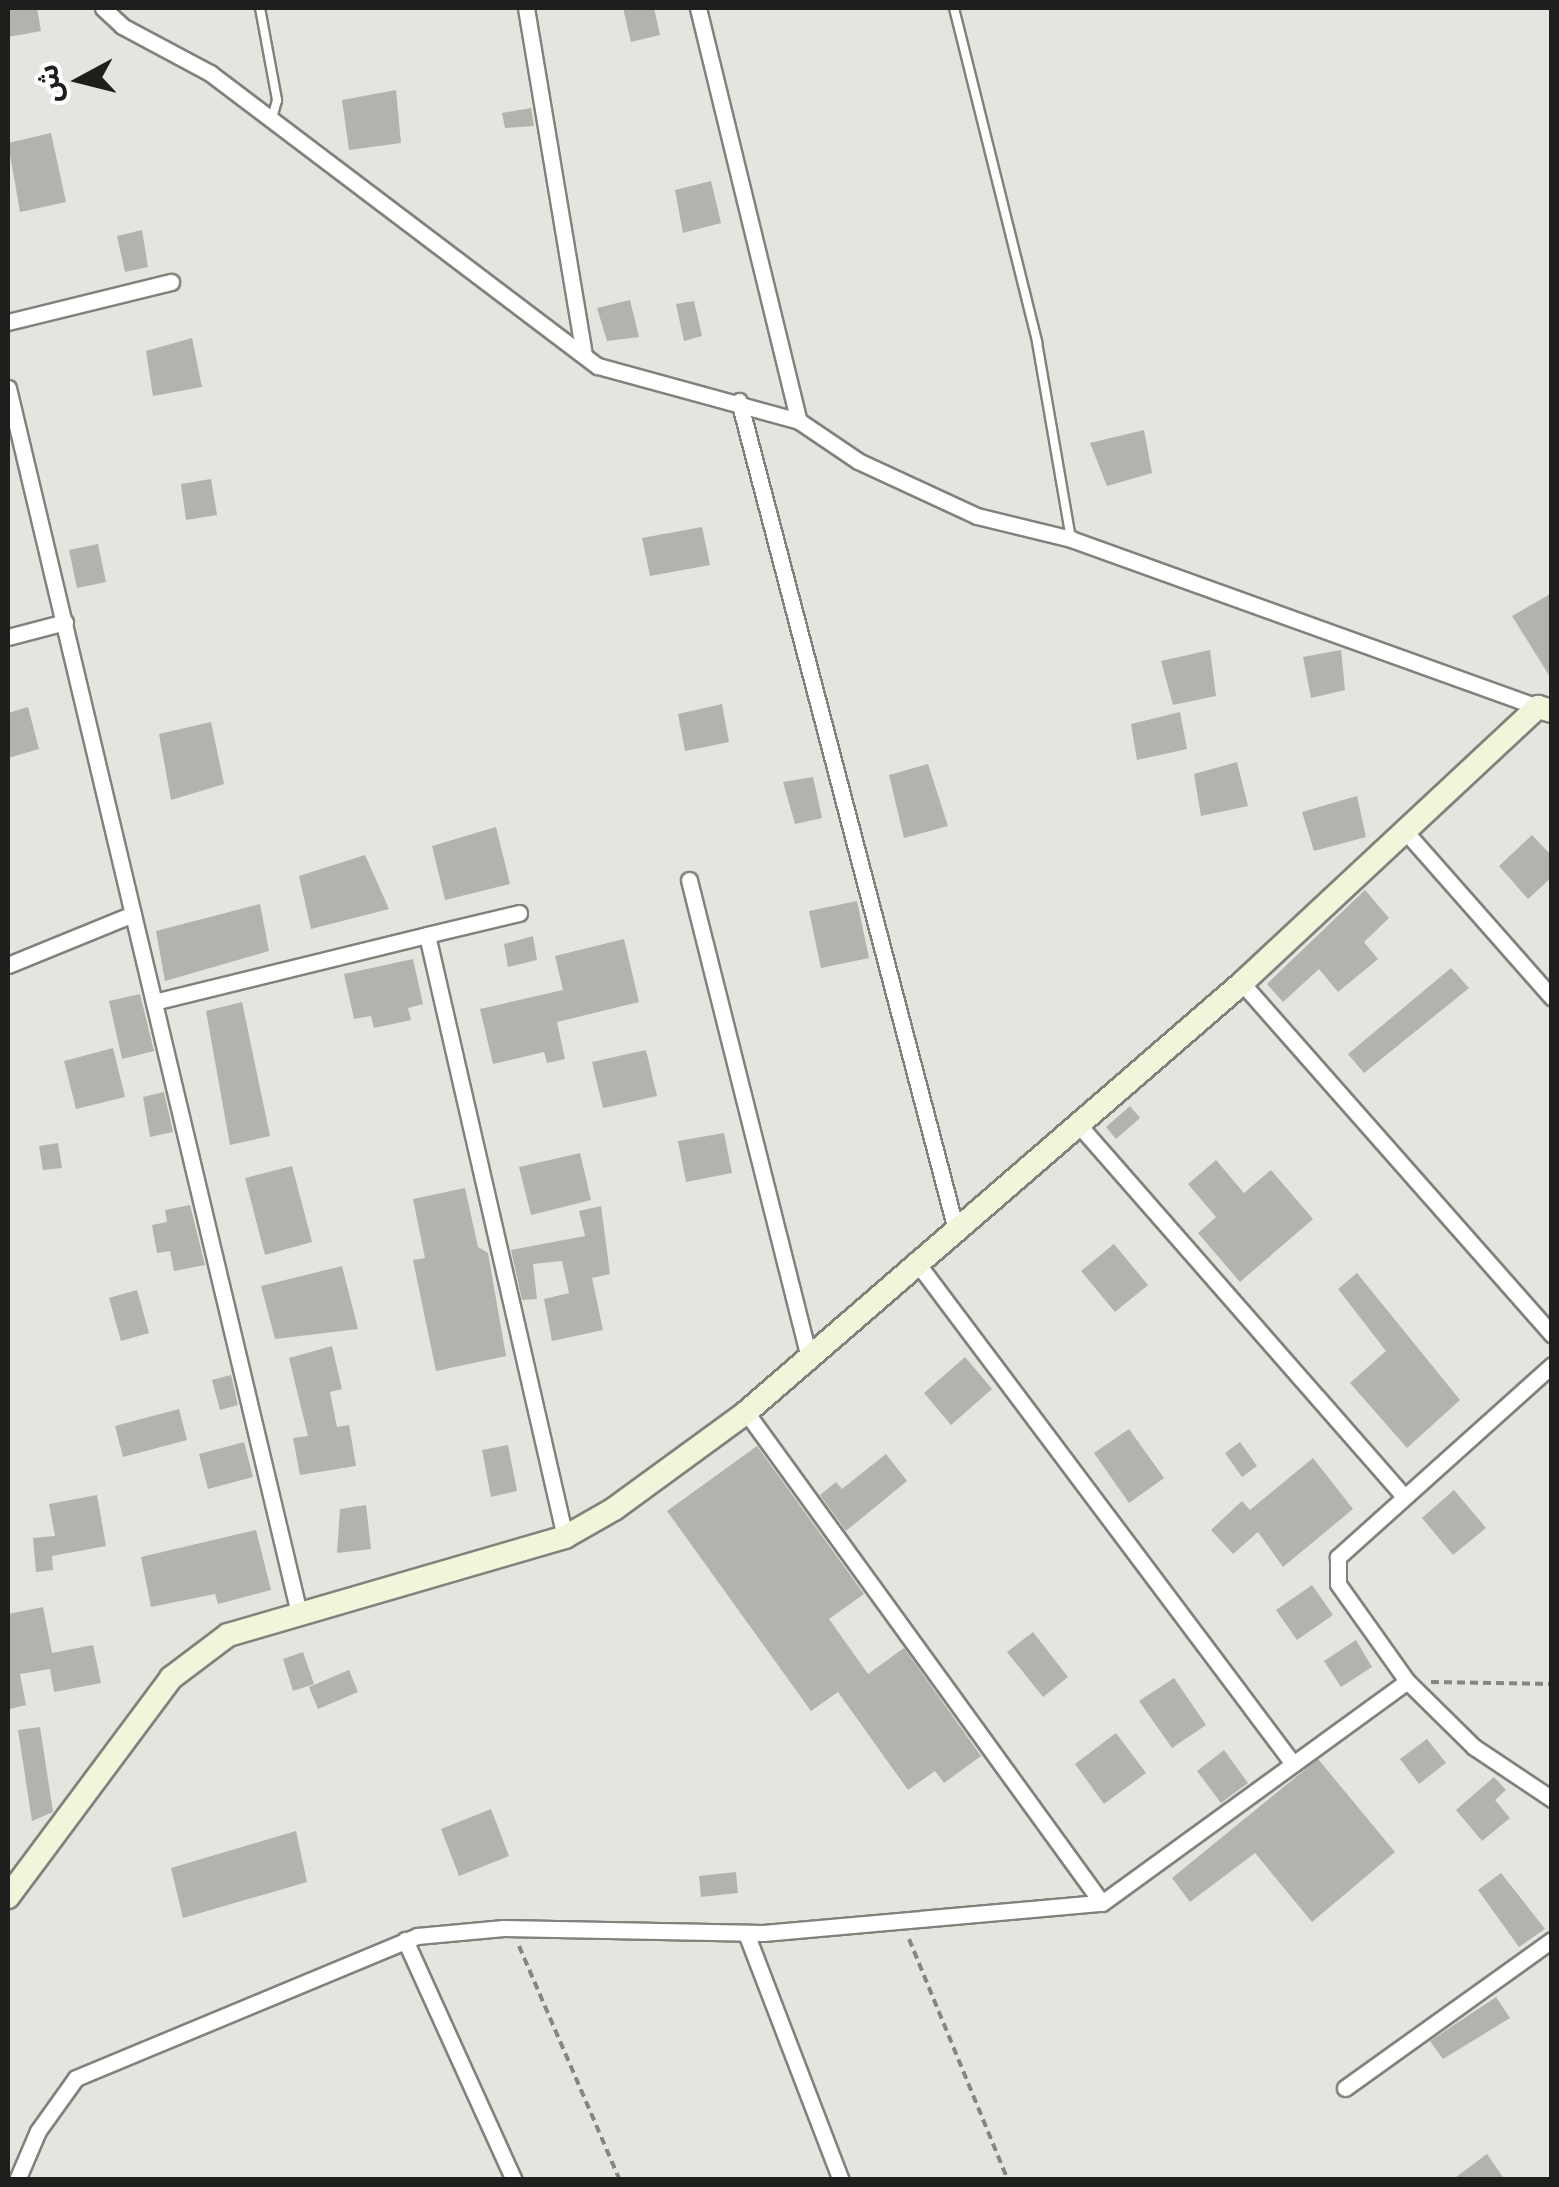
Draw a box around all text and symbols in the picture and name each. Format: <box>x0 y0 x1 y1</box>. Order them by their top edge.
north arrow <box>30 30 130 130</box>
text: ش <box>28 62 72 105</box>

